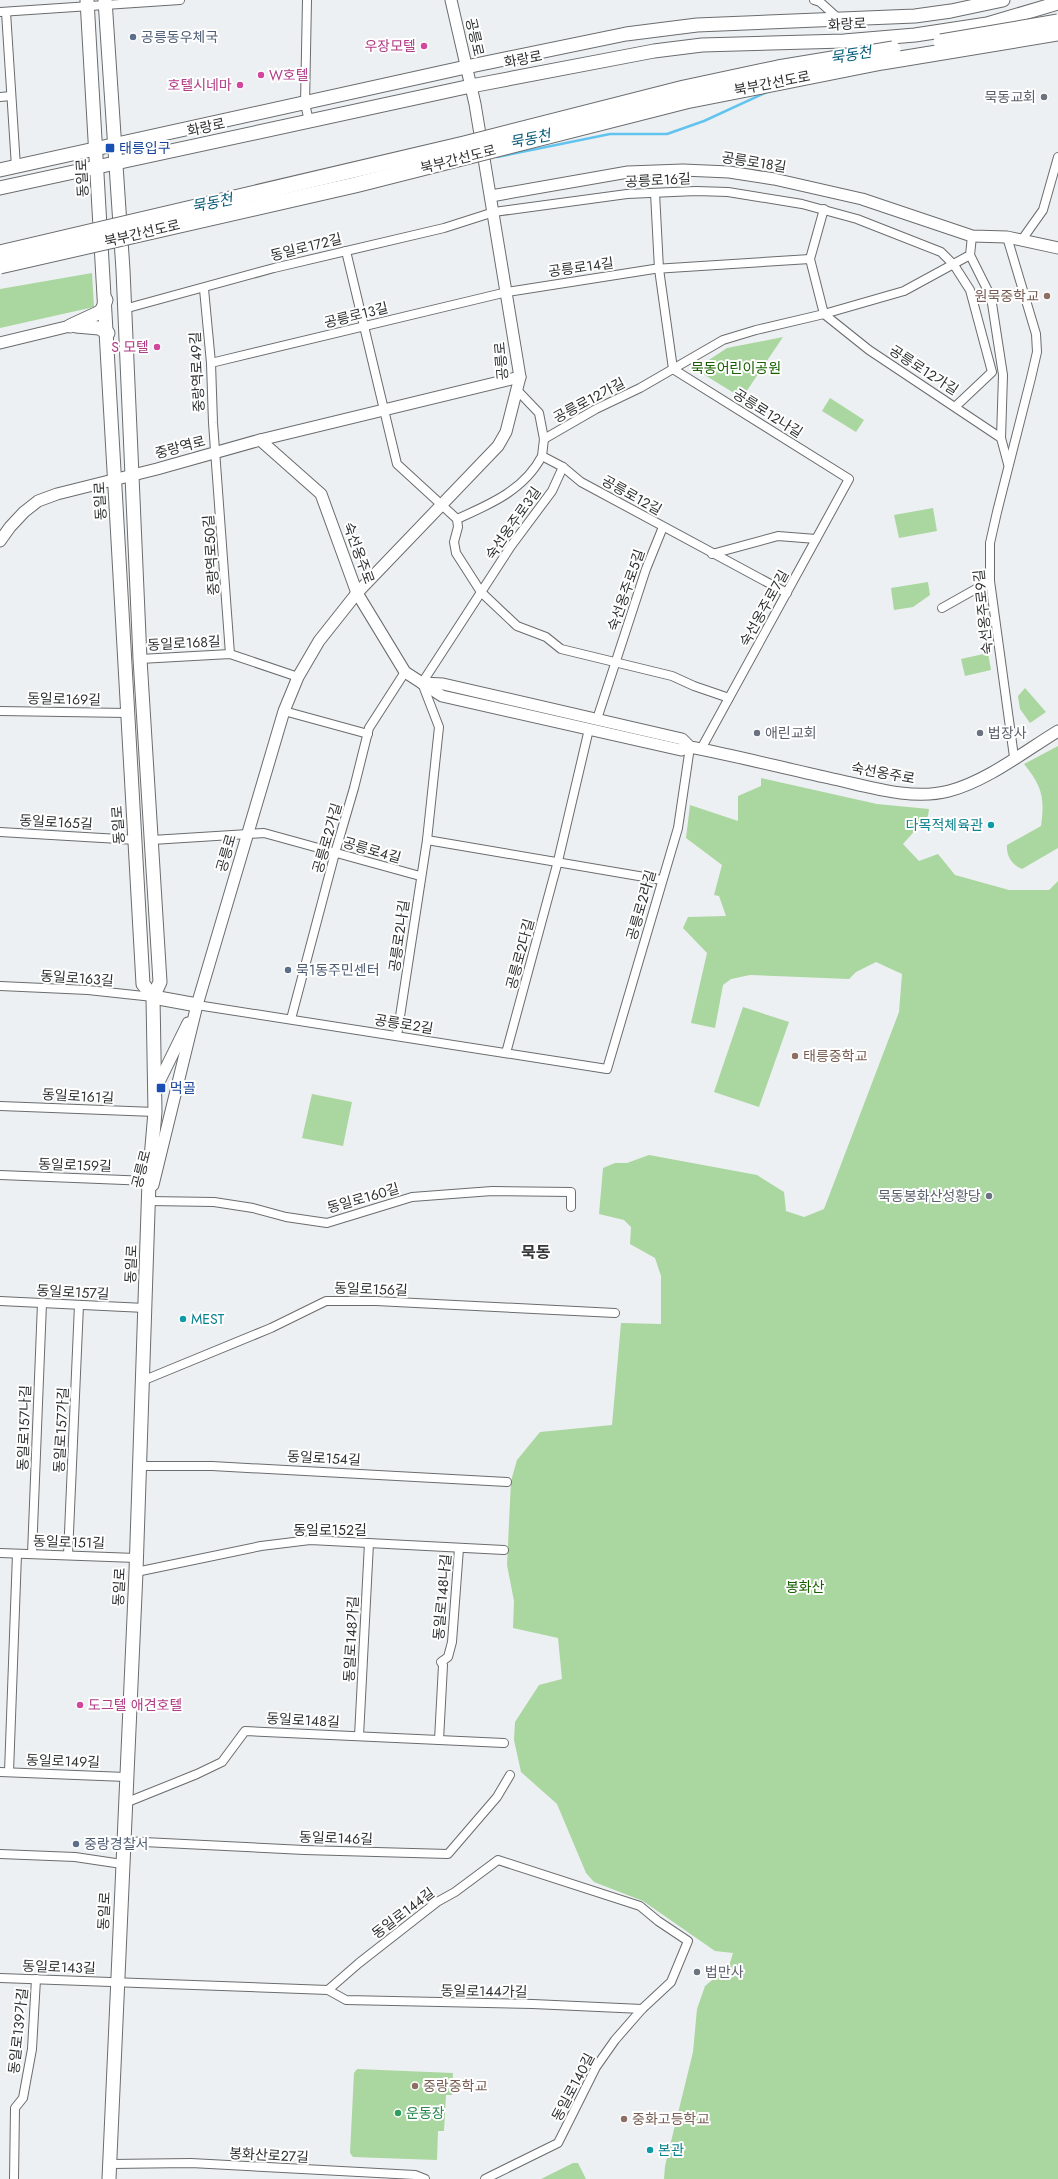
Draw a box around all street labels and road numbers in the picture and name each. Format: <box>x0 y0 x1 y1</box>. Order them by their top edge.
street label: 화랑로 <box>827 13 867 35</box>
street label: 공릉로 <box>461 16 489 58</box>
street label: 화랑로 <box>502 45 544 73</box>
street label: 북부간선도로 <box>732 66 812 100</box>
street label: 화랑로 <box>185 113 227 141</box>
street label: 북부간선도로 <box>418 140 498 178</box>
street label: 공릉로18길 <box>720 147 788 177</box>
street label: 동일로 <box>71 158 93 198</box>
street label: 공릉로16길 <box>625 168 691 192</box>
street label: 북부간선도로 <box>102 215 182 251</box>
street label: 동일로172길 <box>268 228 344 266</box>
street label: 공릉로14길 <box>547 253 615 281</box>
street label: 공릉로13길 <box>322 297 390 333</box>
street label: 중랑역로49길 <box>185 331 209 413</box>
street label: 공릉로12가길 <box>886 340 962 400</box>
street label: 공릉로 <box>489 341 513 381</box>
street label: 공릉로12가길 <box>550 373 628 427</box>
street label: 공릉로12나길 <box>729 384 807 442</box>
street label: 중랑역로 <box>153 431 208 463</box>
street label: 공릉로12길 <box>598 470 666 520</box>
street label: 동일로 <box>89 481 111 521</box>
street label: 숙선옹주로3길 <box>480 482 546 564</box>
street label: 중랑역로50길 <box>198 514 224 596</box>
street label: 숙선옹주로 <box>339 519 379 587</box>
street label: 숙선옹주로5길 <box>603 546 649 634</box>
street label: 숙선옹주로7길 <box>735 566 793 650</box>
street label: 숙선옹주로9길 <box>969 569 997 655</box>
street label: 동일로168길 <box>147 631 221 655</box>
street label: 동일로169길 <box>27 688 101 710</box>
street label: 숙선옹주로 <box>850 758 917 788</box>
street label: 공릉로2가길 <box>307 800 347 876</box>
street label: 동일로 <box>107 805 129 845</box>
street label: 동일로165길 <box>19 810 93 834</box>
street label: 공릉로 <box>211 832 241 874</box>
street label: 공릉로4길 <box>341 832 403 868</box>
street label: 공릉로2라길 <box>621 867 661 943</box>
street label: 공릉로2나길 <box>384 899 414 973</box>
street label: 공릉로2다길 <box>501 916 539 992</box>
street label: 동일로163길 <box>40 965 114 991</box>
street label: 공릉로2길 <box>373 1009 435 1039</box>
street label: 동일로161길 <box>41 1084 115 1108</box>
street label: 공릉로 <box>127 1148 155 1190</box>
street label: 동일로159길 <box>38 1154 112 1176</box>
street label: 동일로160길 <box>325 1178 401 1218</box>
street label: 동일로 <box>120 1244 142 1284</box>
street label: 동일로156길 <box>334 1278 408 1300</box>
street label: 동일로157길 <box>36 1280 110 1304</box>
street label: 동일로157나길 <box>13 1385 35 1471</box>
street label: 동일로157가길 <box>49 1387 73 1473</box>
street label: 동일로154길 <box>287 1446 361 1470</box>
street label: 동일로152길 <box>293 1520 367 1540</box>
street label: 동일로151길 <box>33 1531 105 1553</box>
street label: 동일로148나길 <box>428 1553 456 1641</box>
street label: 동일로 <box>108 1567 130 1607</box>
street label: 동일로148가길 <box>339 1595 363 1683</box>
street label: 동일로148길 <box>266 1708 340 1732</box>
street label: 동일로149길 <box>26 1750 100 1772</box>
street label: 동일로146길 <box>299 1827 373 1849</box>
street label: 동일로144길 <box>367 1883 439 1943</box>
street label: 동일로 <box>93 1891 115 1931</box>
street label: 동일로143길 <box>22 1956 96 1978</box>
street label: 동일로144가길 <box>440 1980 528 2002</box>
street label: 동일로139가길 <box>4 1987 32 2075</box>
street label: 동일로140길 <box>547 2049 599 2125</box>
street label: 봉화산로27길 <box>229 2143 309 2167</box>

